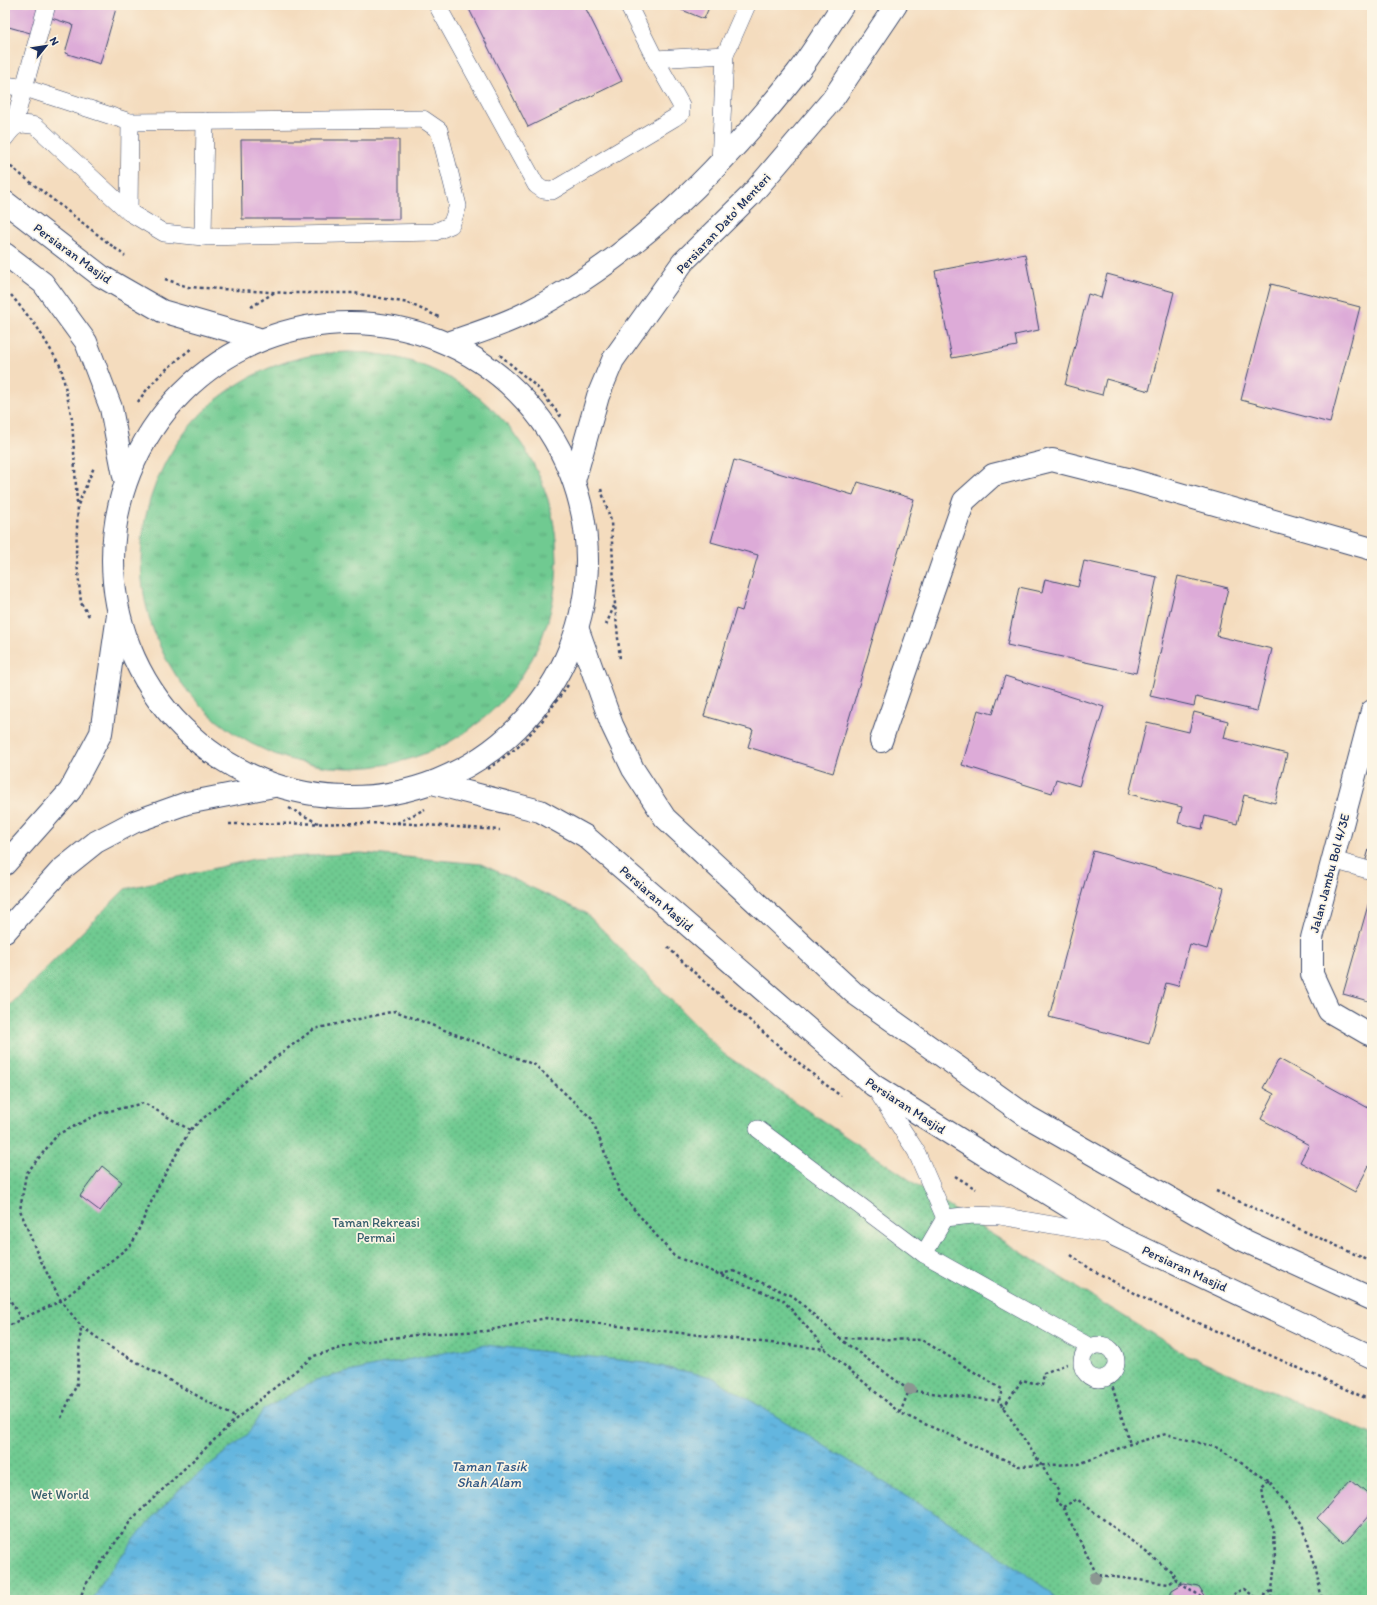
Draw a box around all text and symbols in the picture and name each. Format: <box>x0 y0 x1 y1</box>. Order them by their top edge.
north arrow <box>26 26 66 66</box>
text: N <box>47 35 62 48</box>
street label: Persiaran Dato' Menteri <box>673 170 774 277</box>
street label: Persiaran Masjid <box>31 220 115 287</box>
street label: Jalan Jambu Bol 4/3E <box>1306 812 1353 934</box>
street label: Persiaran Masjid <box>617 862 697 934</box>
street label: Persiaran Masjid <box>863 1074 949 1137</box>
park label: Taman Rekreasi Permai <box>332 1215 420 1245</box>
street label: Persiaran Masjid <box>1140 1242 1230 1295</box>
water label: Taman Tasik Shah Alam <box>451 1458 527 1491</box>
park label: Wet World <box>31 1487 89 1502</box>

